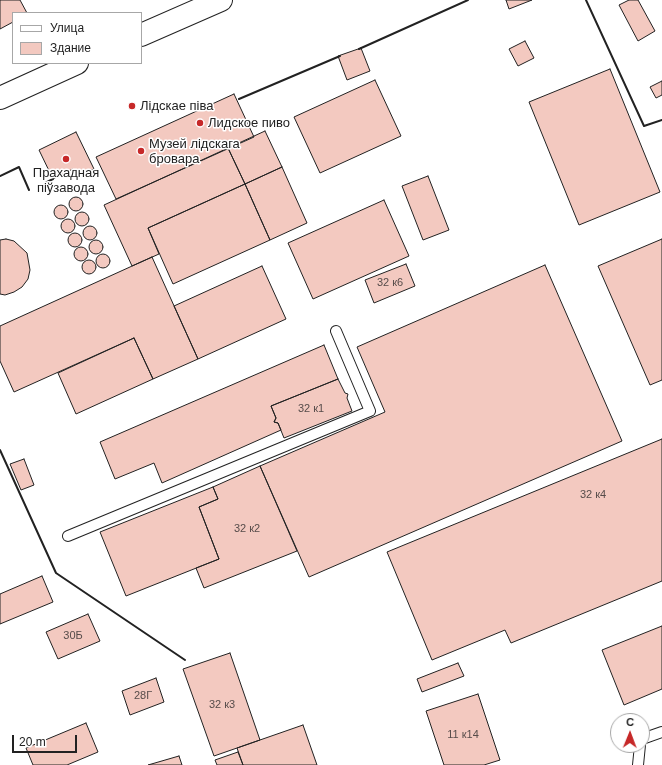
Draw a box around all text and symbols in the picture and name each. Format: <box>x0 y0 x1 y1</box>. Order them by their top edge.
legend <box>12 12 142 64</box>
text: Улица <box>50 21 84 35</box>
text: Здание <box>50 41 91 55</box>
place label: Лідскае піва <box>140 98 213 114</box>
marker: Лідскае піва <box>127 101 137 111</box>
place label: Лидское пиво <box>208 115 290 131</box>
marker: Лидское пиво <box>195 118 205 128</box>
place label: Музей лідскага бровара <box>149 136 240 167</box>
marker: Музей лідскага бровара <box>136 146 146 156</box>
marker: Прахадная піўзавода <box>61 154 71 164</box>
place label: Прахадная піўзавода <box>33 165 99 196</box>
house number: 32 к6 <box>377 276 403 290</box>
house number: 32 к1 <box>298 402 324 416</box>
house number: 32 к4 <box>580 488 606 502</box>
house number: 32 к2 <box>234 522 260 536</box>
house number: 30Б <box>63 629 83 643</box>
house number: 28Г <box>134 689 152 703</box>
house number: 32 к3 <box>209 698 235 712</box>
north arrow <box>610 713 650 753</box>
text: С <box>626 716 634 728</box>
scale bar <box>14 727 79 753</box>
house number: 11 к14 <box>447 728 479 742</box>
text: 20 m <box>19 735 46 749</box>

